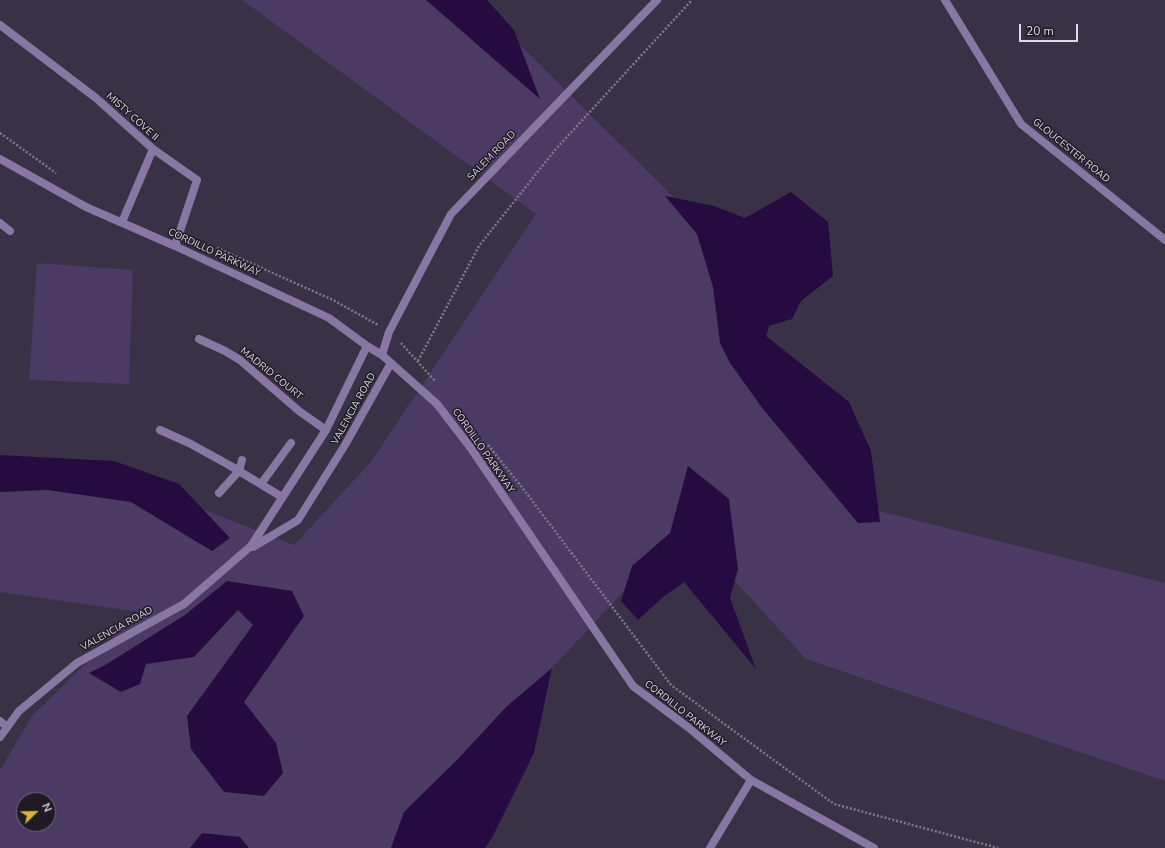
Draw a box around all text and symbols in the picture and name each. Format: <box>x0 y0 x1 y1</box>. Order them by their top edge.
scale bar <box>1021 16 1080 42</box>
text: 20 m <box>1026 23 1054 39</box>
street label: MISTY COVE II <box>103 90 161 144</box>
street label: GLOUCESTER ROAD <box>1030 116 1112 186</box>
street label: SALEM ROAD <box>465 129 519 183</box>
street label: CORDILLO PARKWAY <box>166 226 262 280</box>
street label: MADRID COURT <box>238 345 304 403</box>
street label: VALENCIA ROAD <box>329 371 379 447</box>
street label: CORDILLO PARKWAY <box>449 406 517 496</box>
street label: VALENCIA ROAD <box>79 604 155 654</box>
street label: CORDILLO PARKWAY <box>642 678 728 750</box>
north arrow <box>16 792 56 832</box>
text: N <box>38 801 55 814</box>

